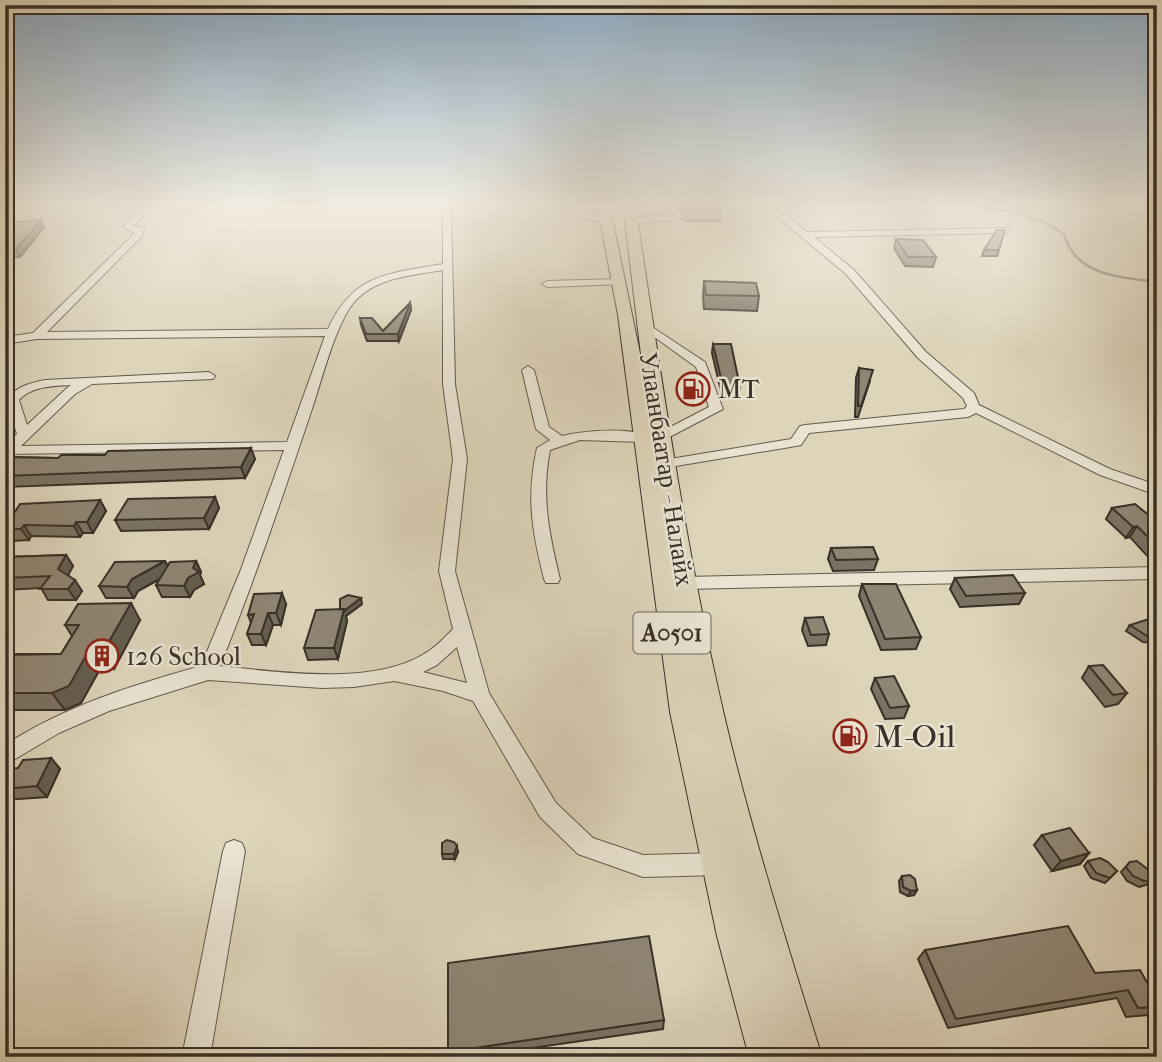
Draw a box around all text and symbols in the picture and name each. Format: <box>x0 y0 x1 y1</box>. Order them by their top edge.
street label: Улаанбаатар - Налайх <box>633 350 700 589</box>
fuel station icon: MT <box>674 370 712 408</box>
place label: MT <box>718 374 760 405</box>
road number: A0501 <box>634 612 710 654</box>
building icon: 126 School <box>83 637 121 675</box>
place label: 126 School <box>126 641 241 672</box>
fuel station icon: M-Oil <box>831 717 869 755</box>
place label: M-Oil <box>874 718 955 755</box>

